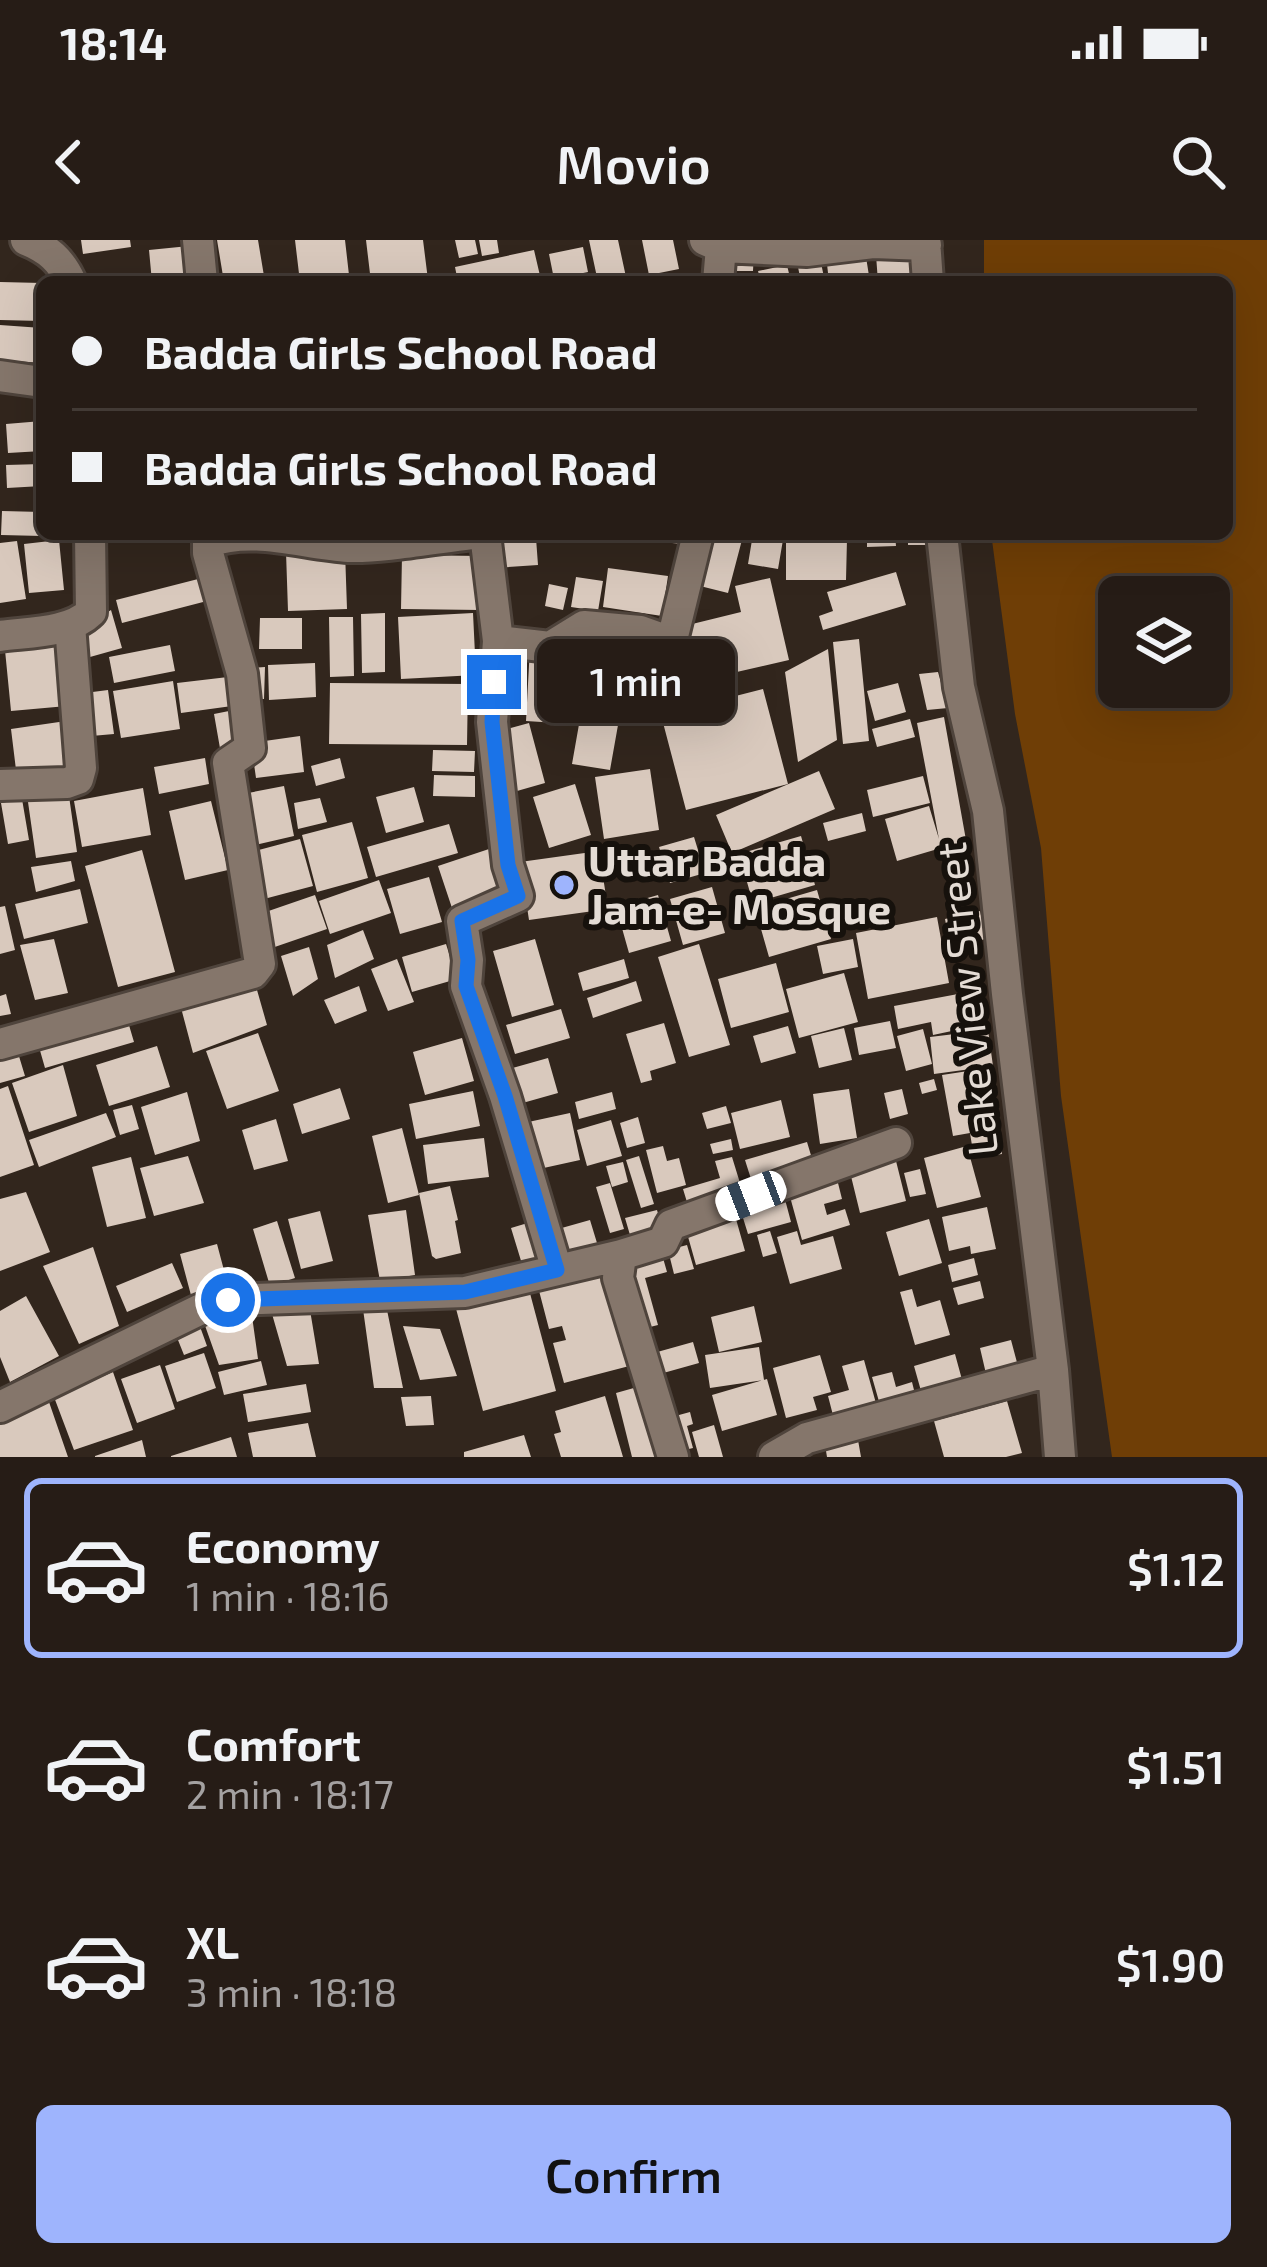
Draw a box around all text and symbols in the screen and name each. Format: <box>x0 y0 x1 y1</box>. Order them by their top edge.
text: 18:14 <box>60 15 167 69</box>
icon: back <box>36 129 102 195</box>
icon: search <box>1165 129 1231 195</box>
text: Movio <box>556 130 711 195</box>
text: Badda Girls School Road <box>144 324 658 378</box>
text: Badda Girls School Road <box>144 440 658 494</box>
map controls <box>1098 576 1230 708</box>
button: layers <box>1098 576 1230 708</box>
callout: 1 min <box>536 640 734 724</box>
route end <box>467 655 521 709</box>
text: 1 min <box>590 657 682 704</box>
place label: Uttar Badda Jam-e- Mosque <box>588 834 891 932</box>
street label: Lake View Street <box>924 840 1006 1158</box>
marker: Uttar Badda Jam-e- Mosque <box>551 872 577 898</box>
car <box>711 1166 791 1226</box>
route start <box>201 1273 255 1327</box>
icon: car <box>42 1514 150 1622</box>
text: Economy <box>186 1518 380 1572</box>
text: $1.12 <box>1127 1541 1225 1595</box>
text: 1 min · 18:16 <box>186 1572 390 1619</box>
icon: car <box>42 1712 150 1820</box>
text: Comfort <box>186 1716 361 1770</box>
text: $1.51 <box>1126 1739 1225 1793</box>
text: 2 min · 18:17 <box>186 1770 394 1817</box>
icon: car <box>42 1910 150 2018</box>
text: XL <box>186 1914 239 1968</box>
text: $1.90 <box>1116 1937 1225 1991</box>
text: 3 min · 18:18 <box>186 1968 397 2015</box>
button: Confirm <box>36 2105 1231 2243</box>

